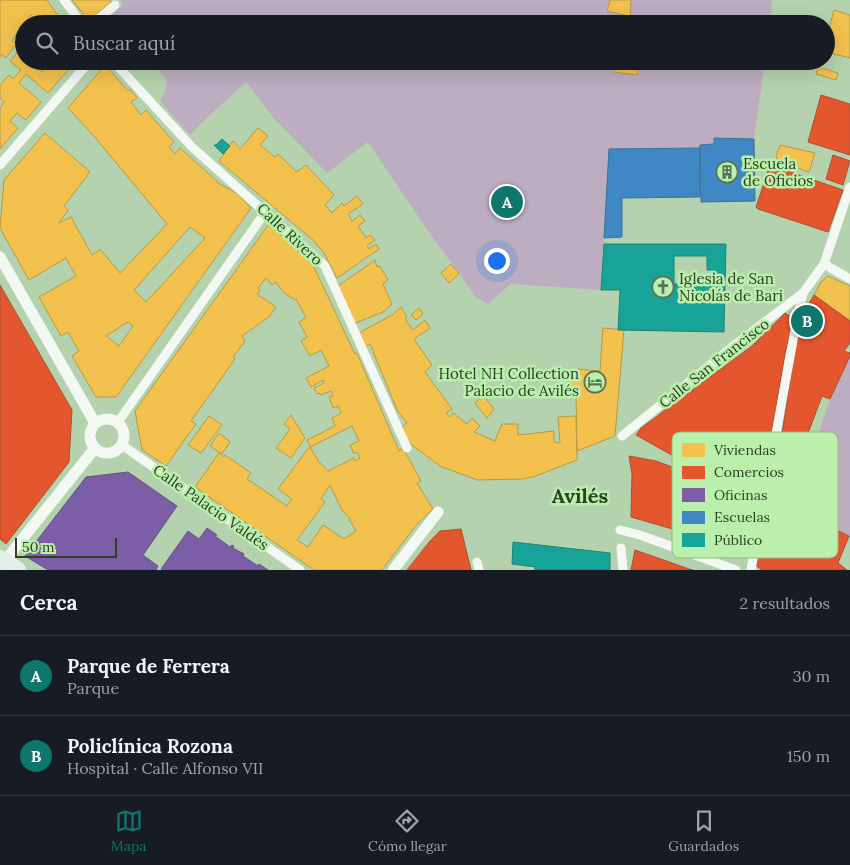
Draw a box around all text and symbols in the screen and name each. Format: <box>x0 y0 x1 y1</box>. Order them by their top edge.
search box <box>15 15 835 70</box>
icon: search <box>33 29 61 57</box>
text: Buscar aquí <box>73 31 175 55</box>
place label: Escuela de Oficios <box>743 154 813 190</box>
building icon: Escuela de Oficios <box>715 160 739 184</box>
pin: A <box>491 183 523 221</box>
street label: Calle Rivero <box>253 199 327 269</box>
your location <box>484 248 510 274</box>
place label: Iglesia de San Nicolás de Bari <box>679 269 783 305</box>
church icon: Iglesia de San Nicolás de Bari <box>651 275 675 299</box>
pin: B <box>791 302 823 340</box>
street label: Calle San Francisco <box>655 314 773 412</box>
place label: Hotel NH Collection Palacio de Avilés <box>439 364 579 400</box>
hotel icon: Hotel NH Collection Palacio de Avilés <box>583 370 607 394</box>
legend <box>672 432 838 558</box>
text: Viviendas <box>713 441 776 459</box>
street label: Calle Palacio Valdés <box>149 460 273 554</box>
text: Comercios <box>714 463 784 481</box>
district label: Avilés <box>552 483 608 508</box>
text: Oficinas <box>714 486 767 504</box>
text: Escuelas <box>714 508 770 526</box>
text: Público <box>714 531 762 549</box>
scale bar <box>15 535 118 558</box>
text: 50 m <box>22 538 55 556</box>
text: Cerca <box>20 589 78 616</box>
text: 2 resultados <box>740 593 830 613</box>
text: Parque de Ferrera <box>67 654 230 678</box>
text: A <box>31 666 41 686</box>
text: 30 m <box>793 666 830 686</box>
text: Parque <box>67 678 119 698</box>
text: Policlínica Rozona <box>67 734 233 758</box>
text: B <box>31 746 41 766</box>
text: 150 m <box>787 746 830 766</box>
text: Hospital · Calle Alfonso VII <box>67 758 263 778</box>
tab: Mapa <box>111 807 146 855</box>
tab: Cómo llegar <box>368 807 447 855</box>
tab: Guardados <box>668 807 739 855</box>

